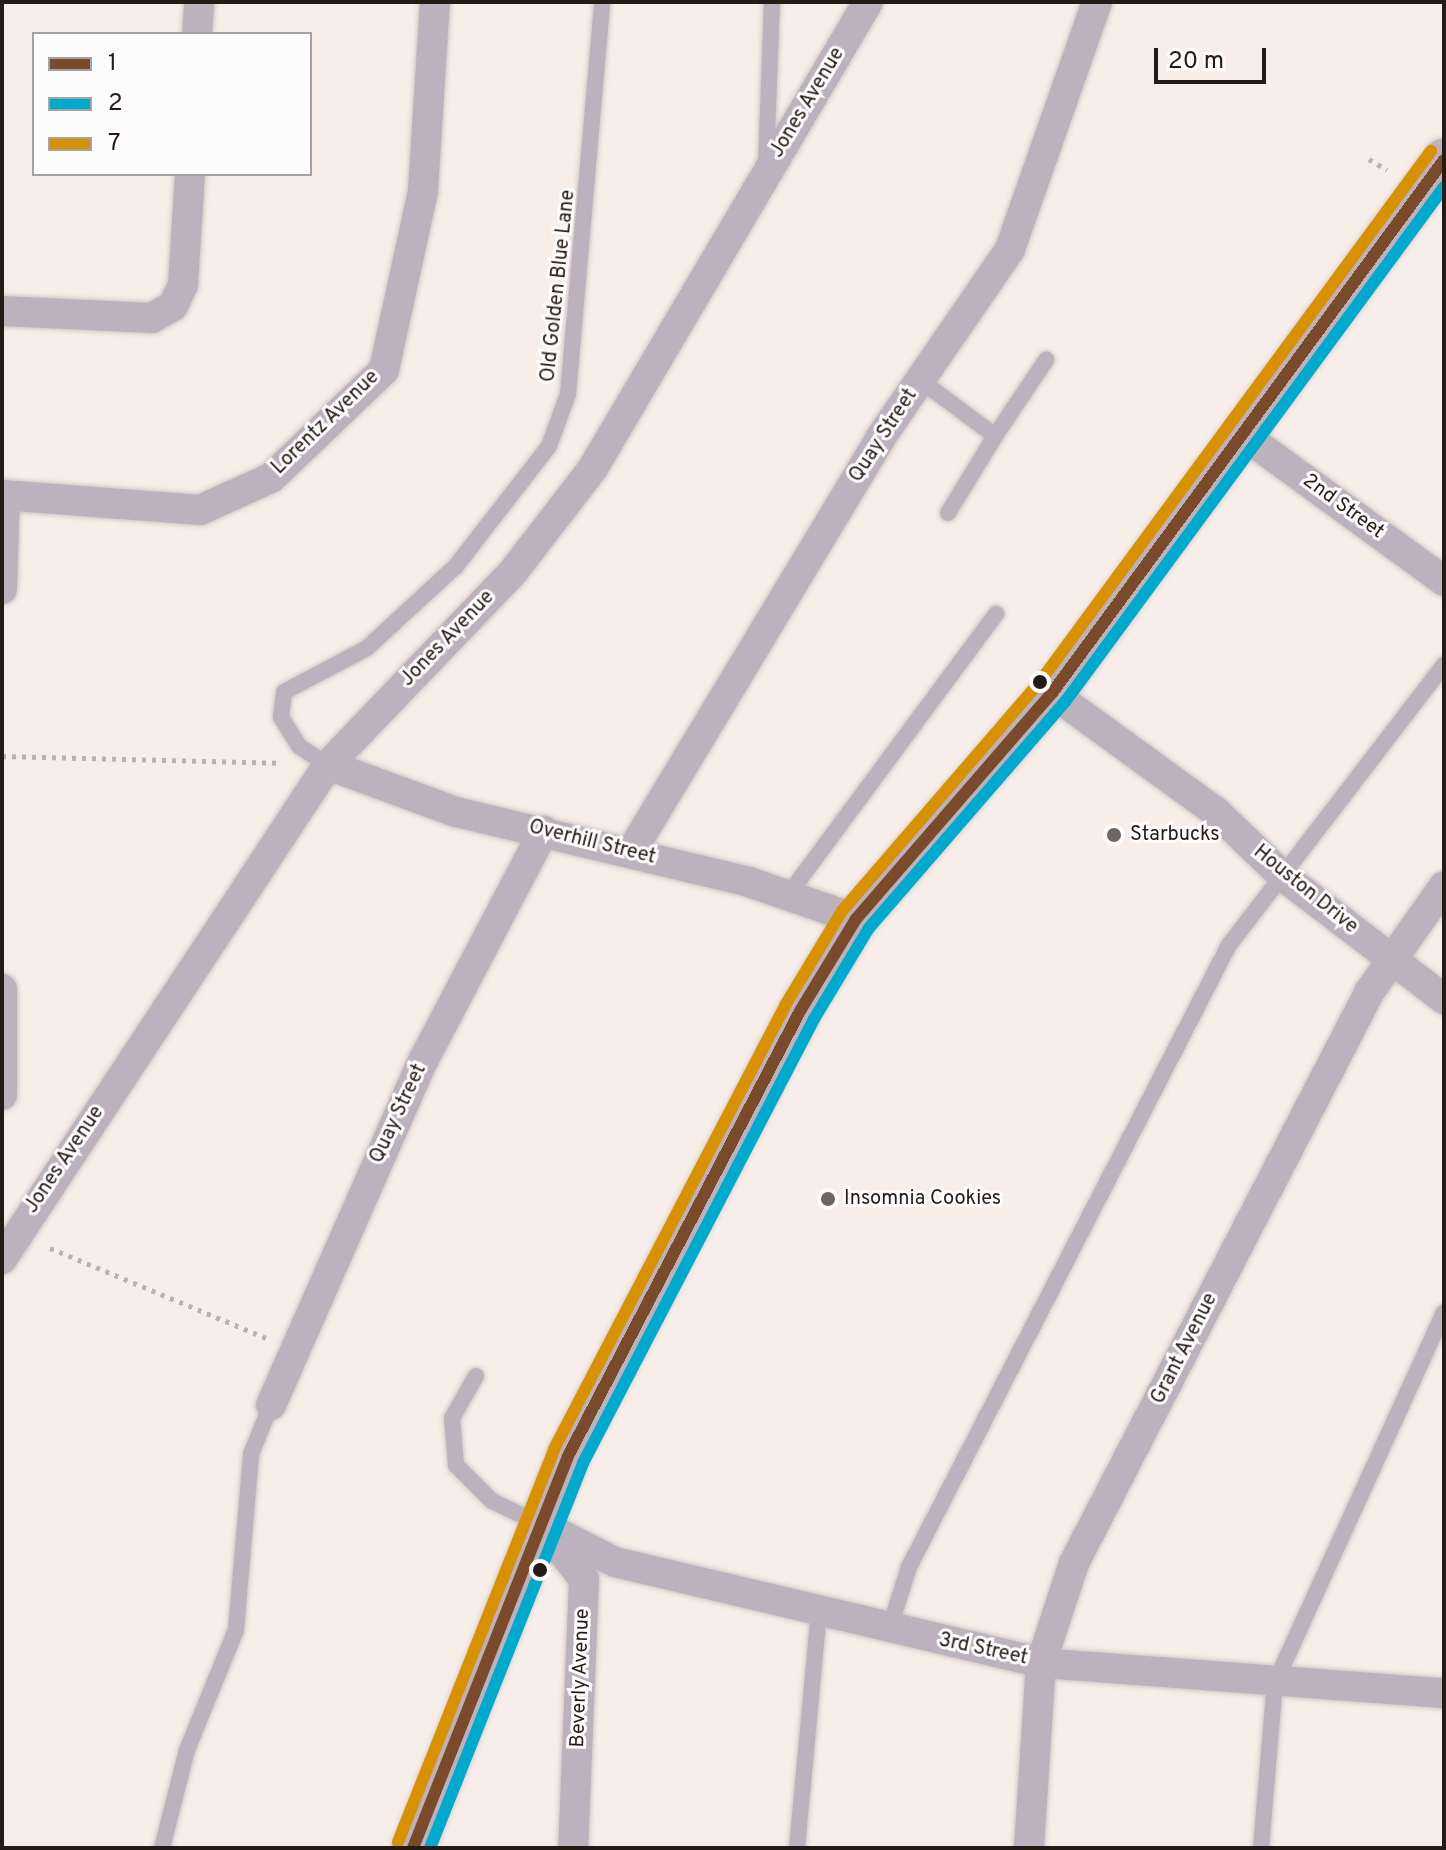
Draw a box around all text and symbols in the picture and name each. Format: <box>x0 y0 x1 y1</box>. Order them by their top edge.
legend <box>32 32 312 176</box>
scale bar <box>1158 32 1270 82</box>
street label: Jones Avenue <box>766 43 850 163</box>
text: 20 m <box>1168 47 1224 77</box>
text: 1 <box>108 49 117 79</box>
text: 2 <box>108 89 123 119</box>
text: 7 <box>108 129 121 159</box>
street label: Old Golden Blue Lane <box>537 189 581 383</box>
street label: Lorentz Avenue <box>267 366 385 480</box>
street label: Quay Street <box>845 385 923 487</box>
street label: 2nd Street <box>1298 469 1388 545</box>
street label: Jones Avenue <box>396 586 500 692</box>
unlabelled marker <box>1032 674 1048 690</box>
street label: Overhill Street <box>526 816 658 870</box>
place label: Starbucks <box>1130 823 1220 847</box>
marker: Starbucks <box>1105 826 1123 844</box>
street label: Houston Drive <box>1248 841 1362 939</box>
street label: Quay Street <box>366 1061 432 1167</box>
street label: Jones Avenue <box>20 1101 110 1219</box>
place label: Insomnia Cookies <box>844 1187 1001 1211</box>
marker: Insomnia Cookies <box>819 1190 837 1208</box>
street label: Grant Avenue <box>1147 1289 1223 1409</box>
unlabelled marker <box>532 1562 548 1578</box>
street label: Beverly Avenue <box>567 1608 595 1748</box>
street label: 3rd Street <box>936 1629 1030 1671</box>

